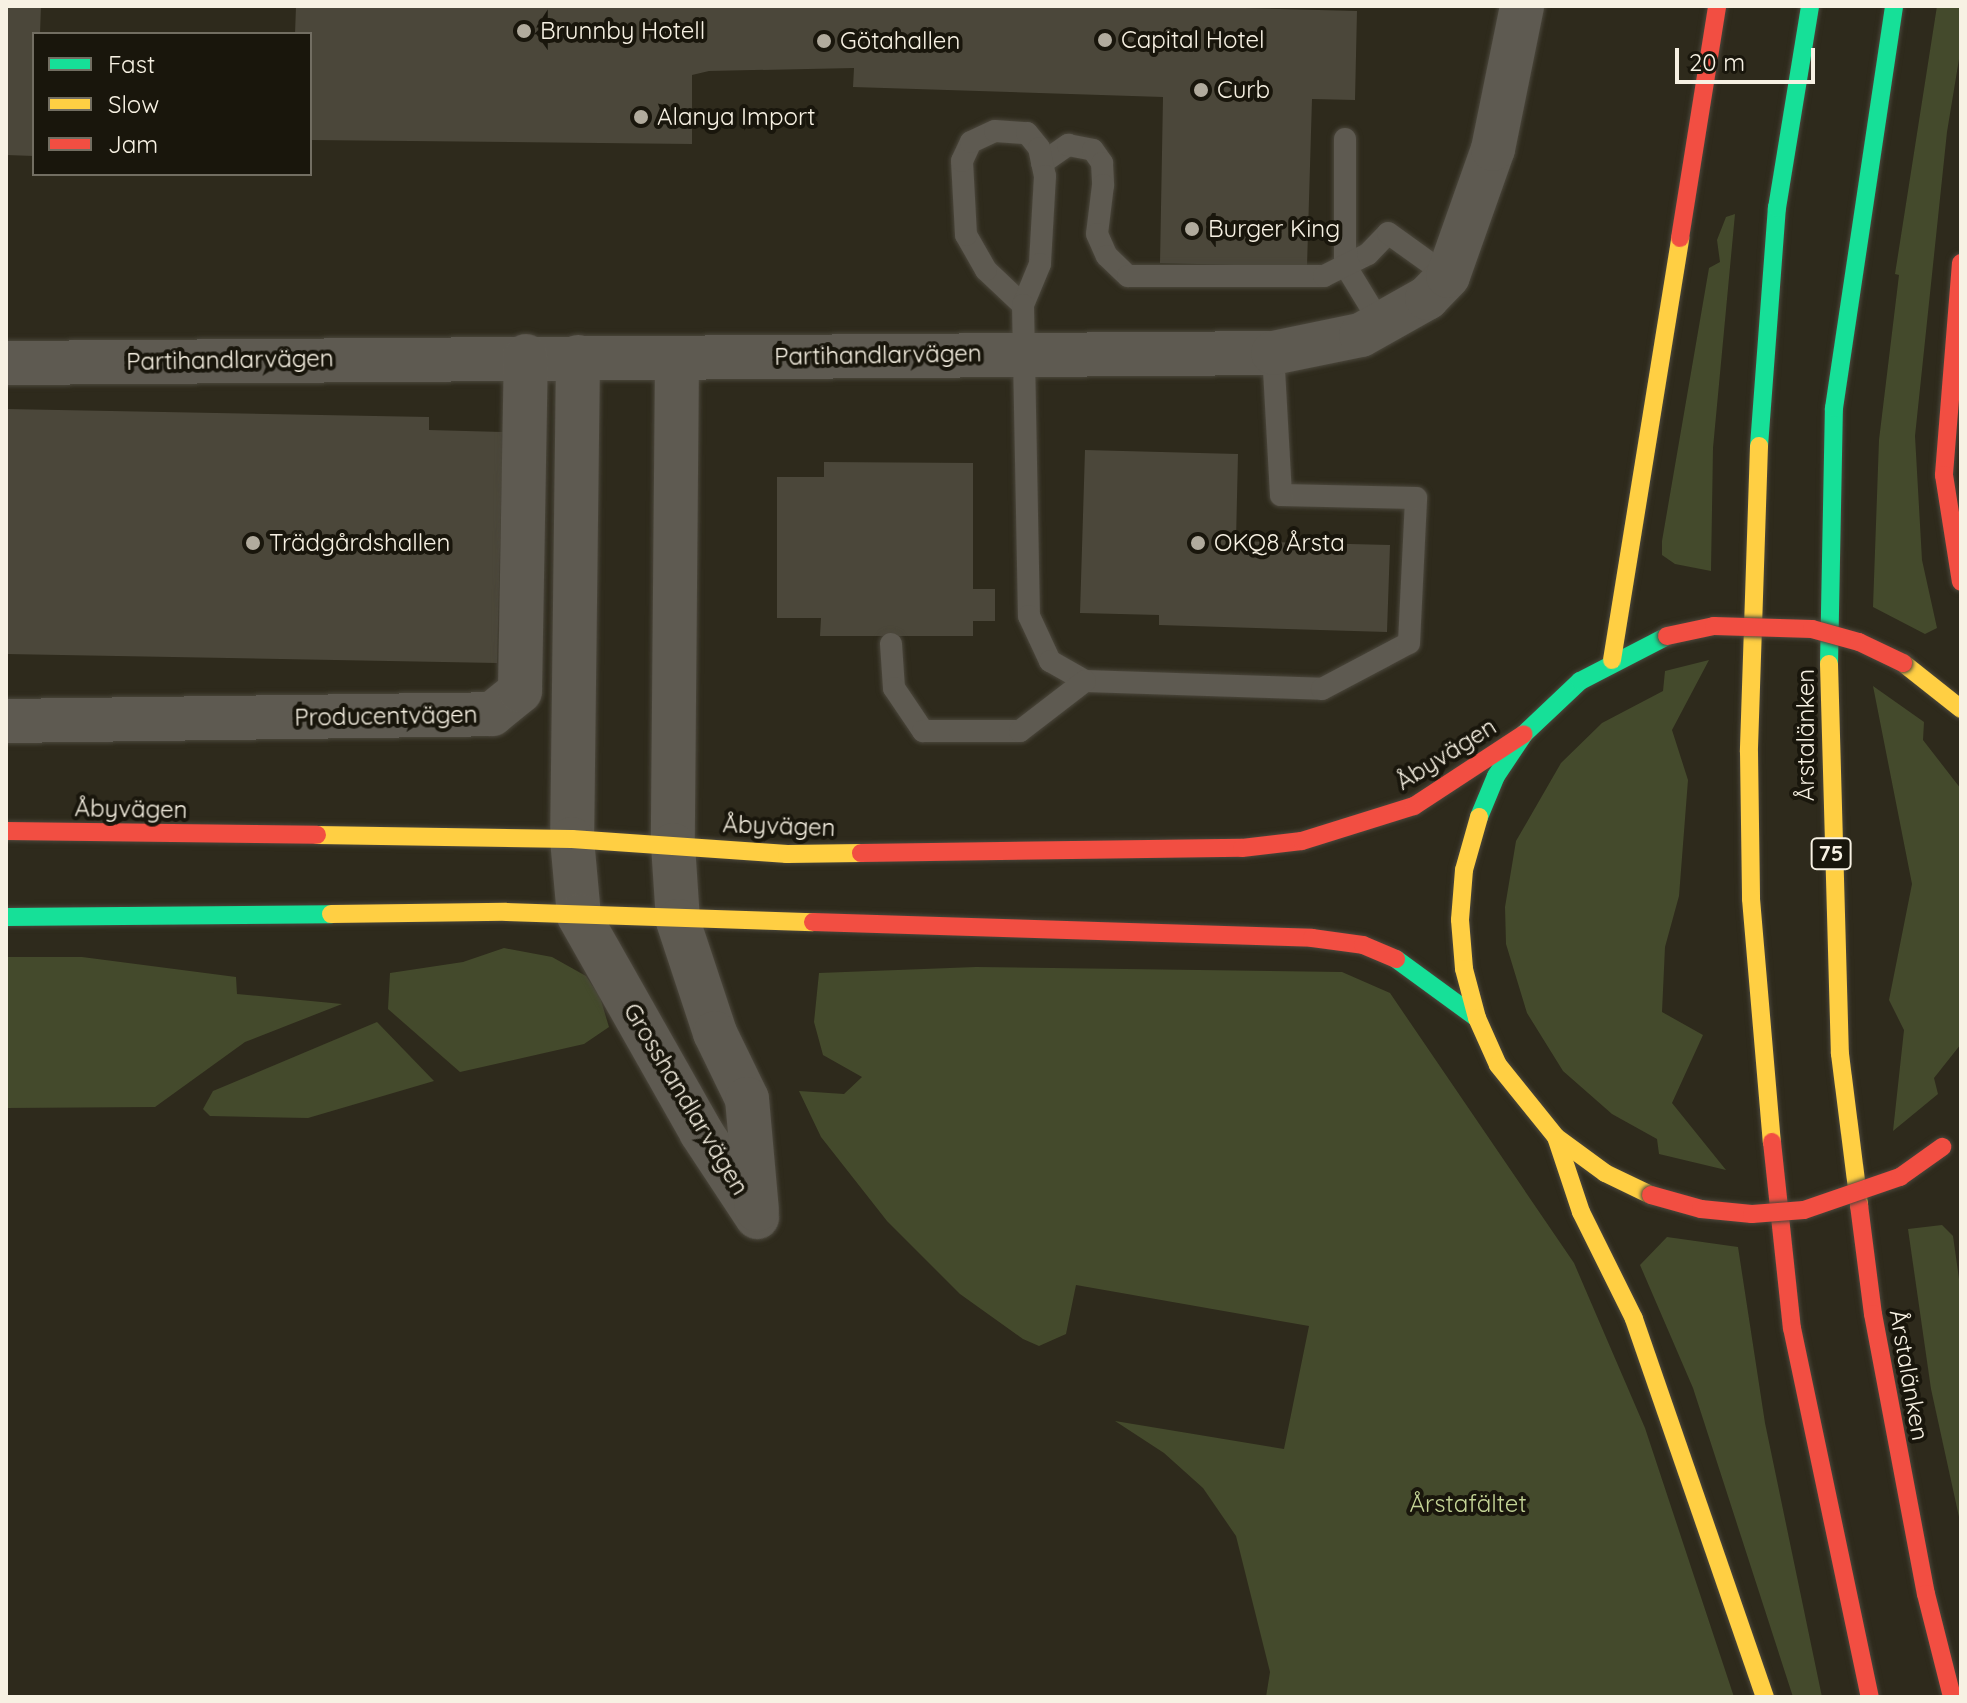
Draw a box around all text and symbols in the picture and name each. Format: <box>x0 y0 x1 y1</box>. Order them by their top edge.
place label: Brunnby Hotell <box>540 17 705 45</box>
marker: Brunnby Hotell <box>515 22 533 40</box>
place label: Capital Hotel <box>1121 26 1265 54</box>
place label: Götahallen <box>840 27 960 55</box>
marker: Capital Hotel <box>1096 31 1114 49</box>
legend <box>32 32 312 176</box>
marker: Götahallen <box>815 32 833 50</box>
scale bar <box>1679 32 1819 82</box>
text: 20 m <box>1689 47 1745 77</box>
text: Fast <box>108 49 155 79</box>
place label: Curb <box>1217 76 1270 104</box>
marker: Curb <box>1192 81 1210 99</box>
text: Slow <box>108 89 159 119</box>
place label: Alanya Import <box>657 103 815 131</box>
marker: Alanya Import <box>632 108 650 126</box>
text: Jam <box>108 129 158 159</box>
place label: Burger King <box>1208 215 1340 243</box>
marker: Burger King <box>1183 220 1201 238</box>
street label: Partihandlarvägen <box>774 339 982 371</box>
street label: Partihandlarvägen <box>126 344 334 376</box>
place label: Trädgårdshallen <box>269 529 450 557</box>
place label: OKQ8 Årsta <box>1214 529 1345 557</box>
marker: Trädgårdshallen <box>244 534 262 552</box>
marker: OKQ8 Årsta <box>1189 534 1207 552</box>
street label: Årstalänken <box>1792 669 1820 801</box>
street label: Producentvägen <box>294 700 478 732</box>
street label: Åbyvägen <box>1391 712 1501 796</box>
street label: Åbyvägen <box>74 794 188 824</box>
street label: Åbyvägen <box>722 810 836 842</box>
road number: 75 <box>1809 836 1853 872</box>
street label: Grosshandlarvägen <box>617 998 755 1200</box>
street label: Årstalänken <box>1883 1307 1935 1443</box>
park label: Årstafältet <box>1409 1490 1527 1518</box>

